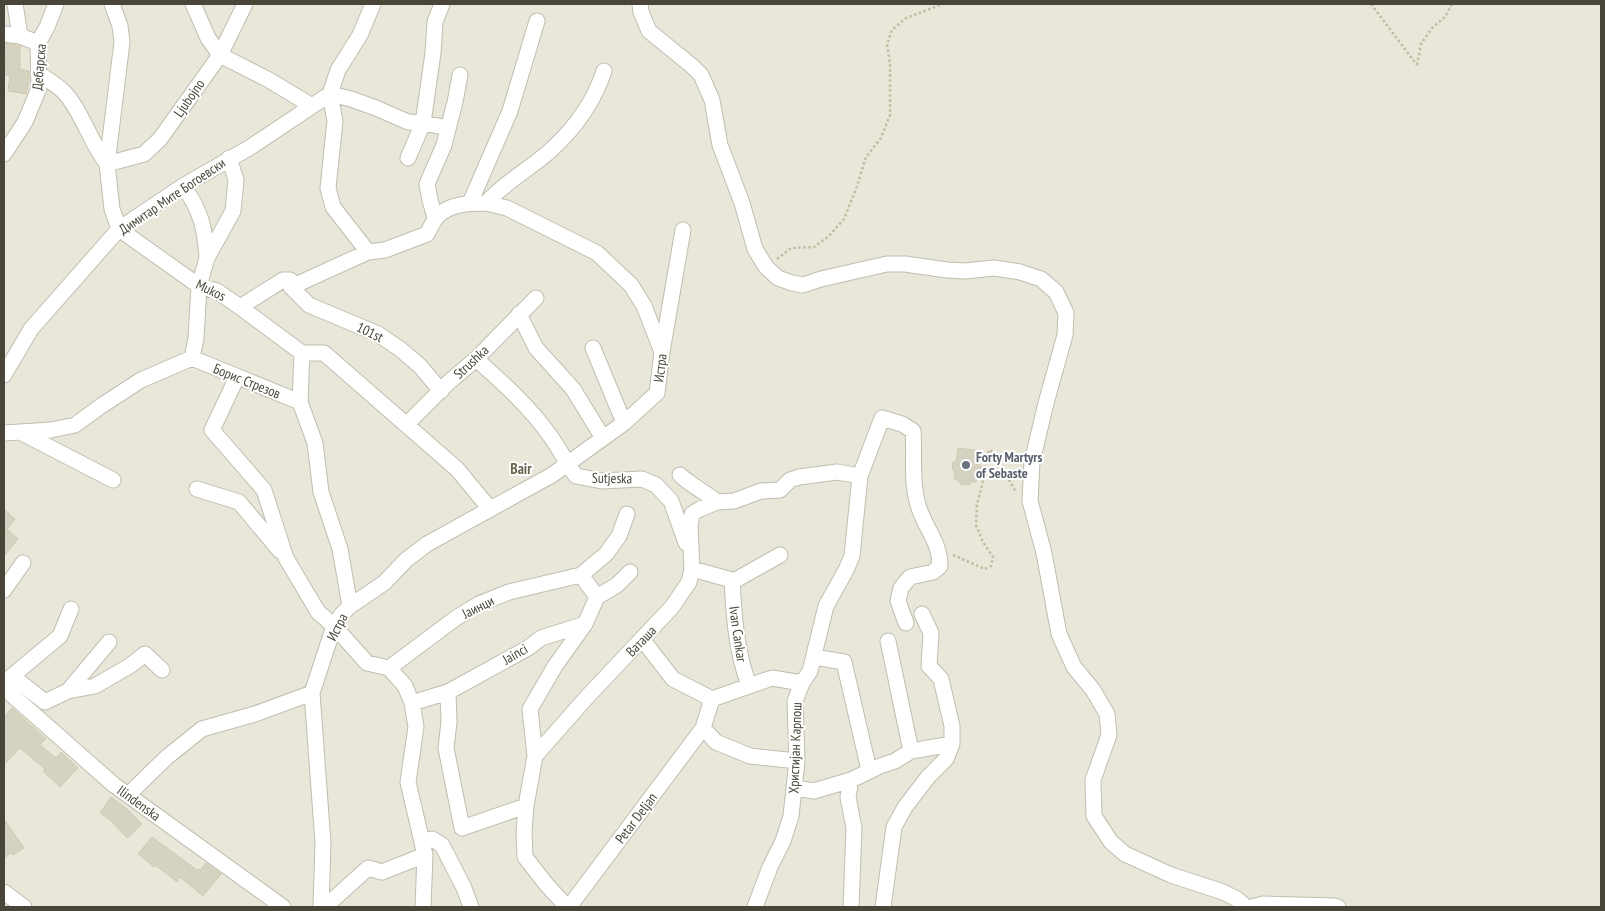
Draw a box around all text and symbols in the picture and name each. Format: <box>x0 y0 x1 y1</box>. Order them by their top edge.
street label: Дебарска <box>28 43 50 91</box>
street label: Ljubojno <box>170 76 208 120</box>
street label: Димитар Мите Богоевски <box>115 154 229 238</box>
street label: Mukos <box>193 275 229 305</box>
street label: 101st <box>354 318 386 346</box>
street label: Strushka <box>450 341 492 383</box>
street label: Истра <box>649 353 671 383</box>
street label: Борис Стрезов <box>211 359 284 403</box>
place label: Forty Martyrs of Sebaste <box>976 448 1042 482</box>
district label: Bair <box>510 459 532 478</box>
marker: Forty Martyrs of Sebaste <box>960 459 972 471</box>
street label: Sutjeska <box>592 469 632 487</box>
street label: Јаинци <box>458 591 497 623</box>
street label: Ivan Cankar <box>725 605 751 663</box>
street label: Истра <box>322 610 352 644</box>
street label: Ваташа <box>622 622 660 660</box>
street label: Jainci <box>498 640 531 669</box>
street label: Христијан Карпош <box>784 702 806 794</box>
street label: Ilindenska <box>114 781 164 825</box>
street label: Petar Deljan <box>611 789 661 847</box>

